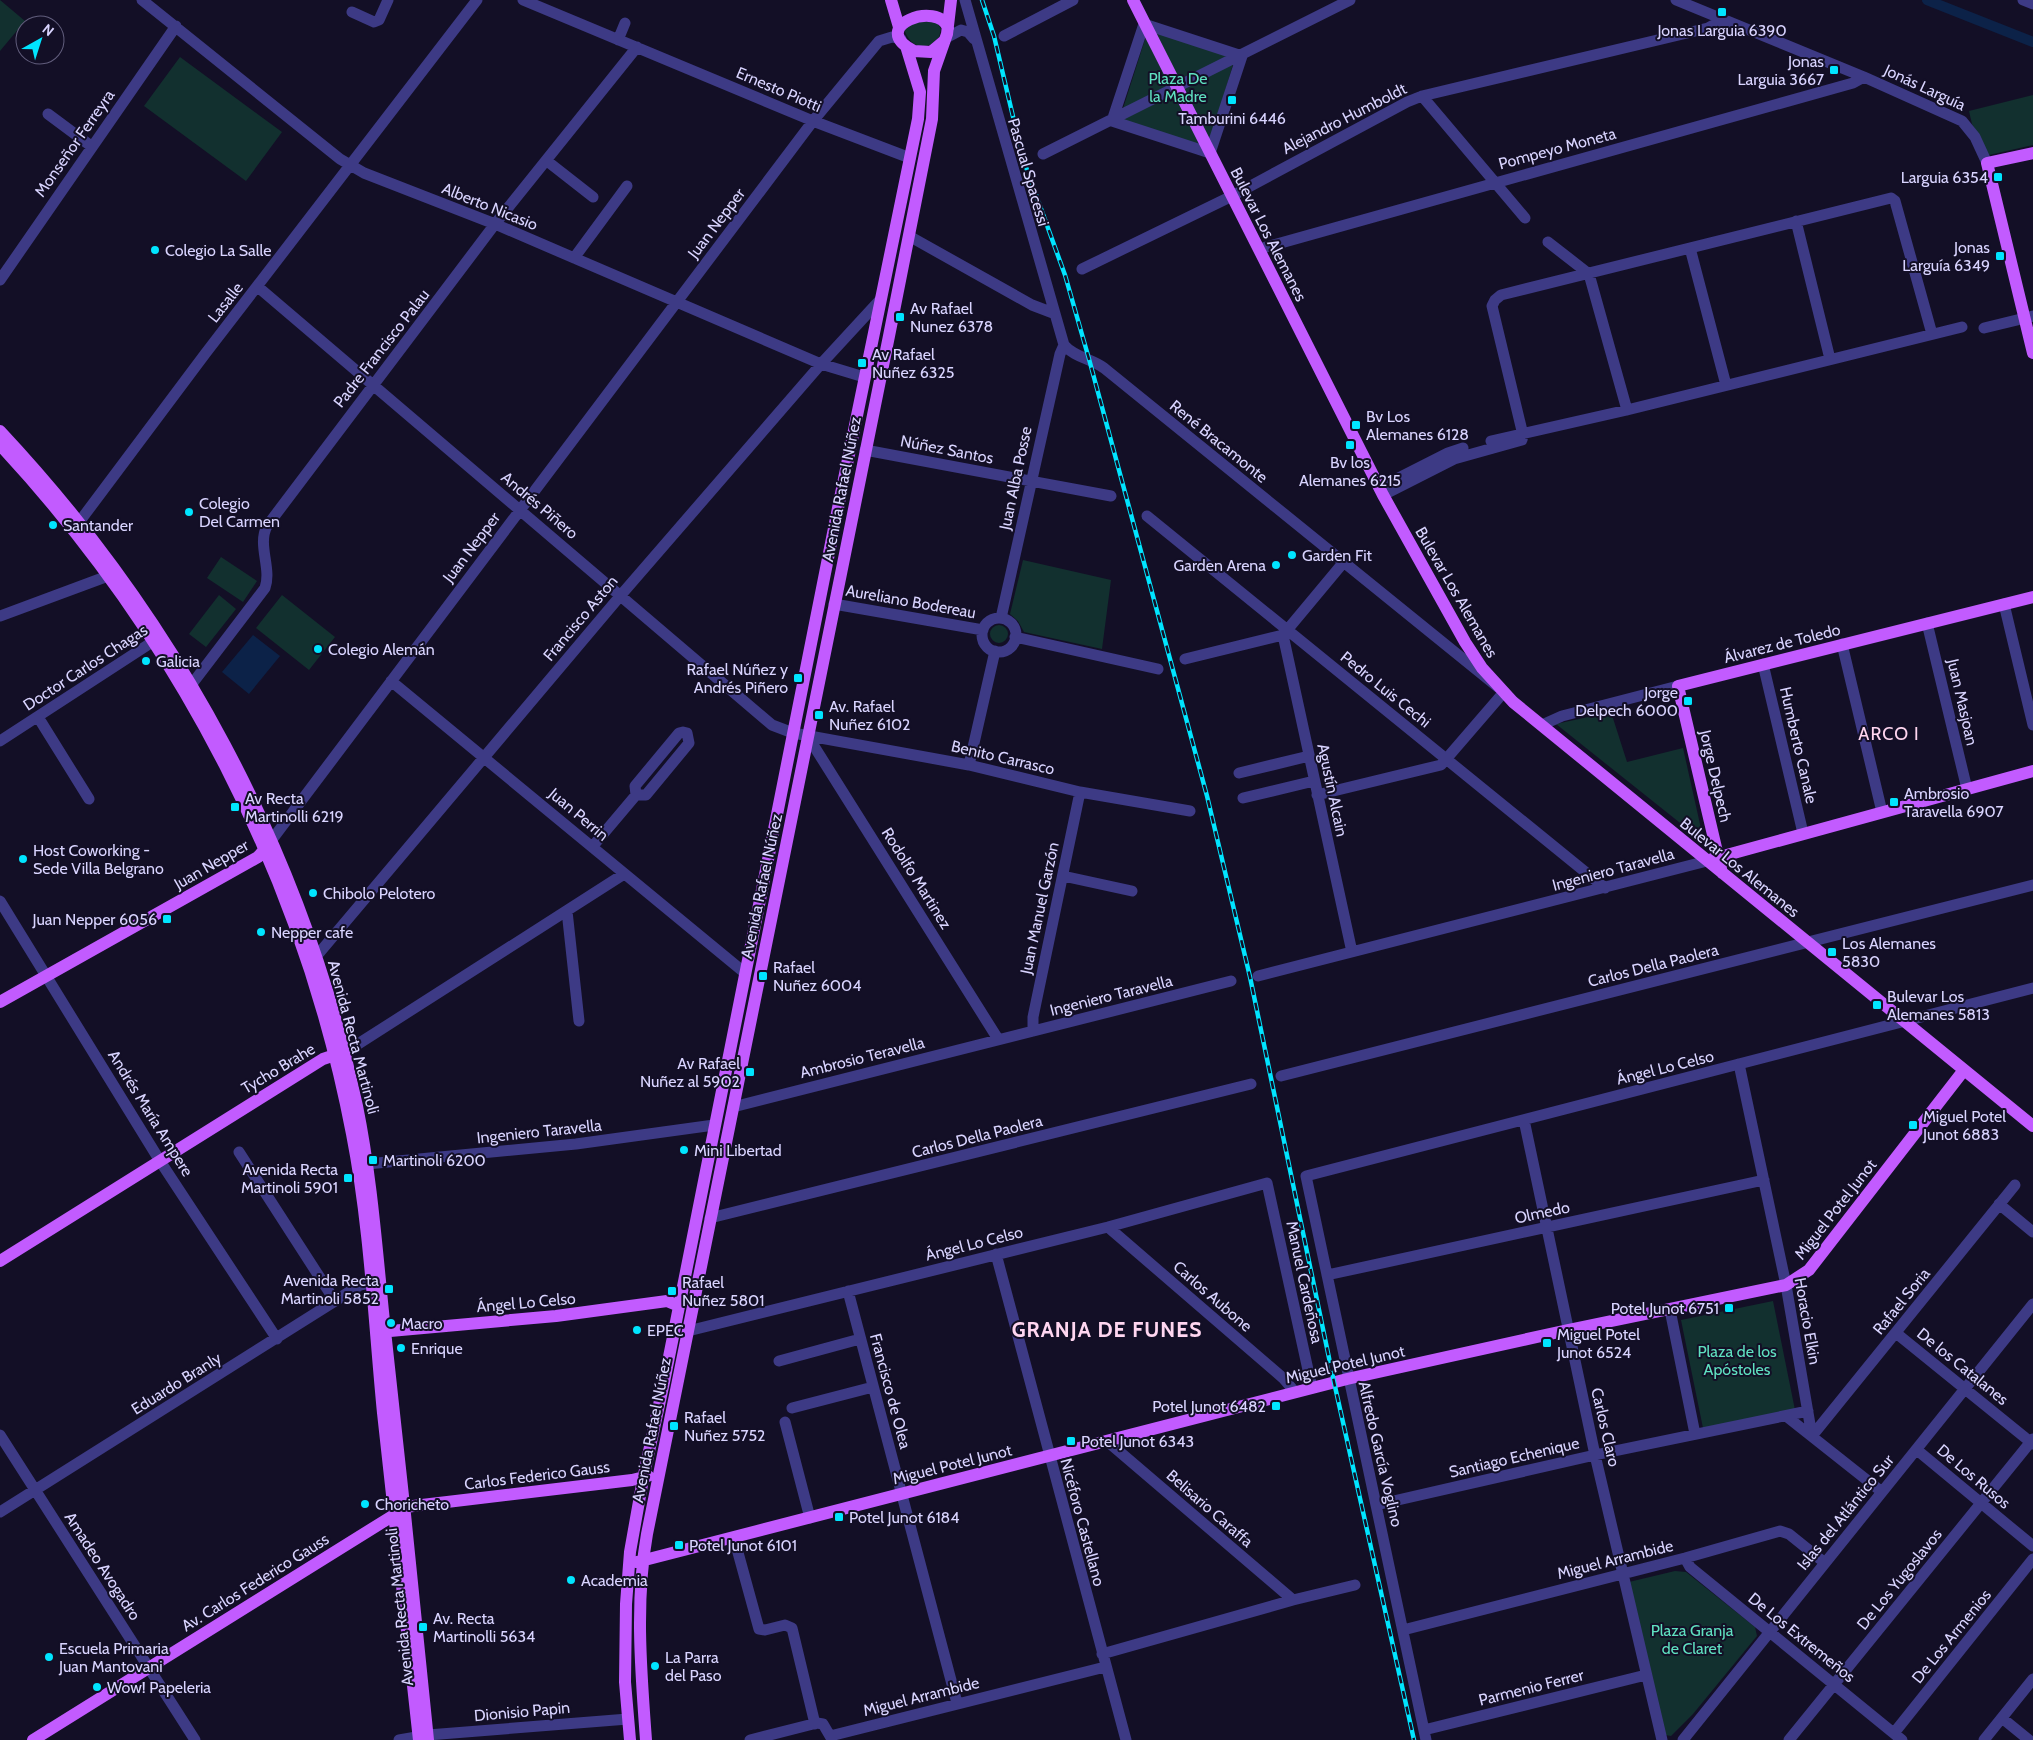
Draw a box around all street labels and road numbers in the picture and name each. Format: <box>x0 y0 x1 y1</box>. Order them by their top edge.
street label: Jonás Larguía <box>1880 60 1969 115</box>
street label: Ernesto Piotti <box>733 63 824 116</box>
street label: Alejandro Humboldt <box>1279 79 1410 158</box>
street label: Monseñor Ferreyra <box>30 86 119 200</box>
street label: Pascual Spacessi <box>1004 116 1053 228</box>
street label: Pompeyo Moneta <box>1496 124 1618 173</box>
street label: Bulevar Los Alemanes <box>1227 164 1311 305</box>
street label: Alberto Nicasio <box>439 179 541 234</box>
street label: Juan Nepper <box>683 184 749 263</box>
street label: Lasalle <box>204 278 247 326</box>
street label: Padre Francisco Palau <box>329 285 433 411</box>
street label: René Bracamonte <box>1166 396 1271 487</box>
street label: Avenida Rafael Núñez <box>818 414 865 563</box>
street label: Juan Alba Posse <box>995 425 1036 533</box>
street label: Núñez Santos <box>899 431 995 468</box>
street label: Andrés Piñero <box>497 468 582 543</box>
street label: Juan Nepper <box>438 508 504 587</box>
street label: Bulevar Los Alemanes <box>1411 524 1502 661</box>
street label: Francisco Aston <box>539 572 622 665</box>
street label: Aureliano Bodereau <box>844 581 977 622</box>
street label: Doctor Carlos Chagas <box>20 620 151 715</box>
street label: Álvarez de Toledo <box>1722 620 1843 667</box>
street label: Pedro Luis Cechi <box>1337 647 1435 731</box>
street label: Juan Masjoan <box>1943 656 1982 747</box>
street label: Humberto Canale <box>1776 685 1821 805</box>
street label: Jorge Delpech <box>1695 727 1735 824</box>
street label: Benito Carrasco <box>949 736 1057 779</box>
street label: Agustín Alcain <box>1313 742 1352 838</box>
street label: Juan Perrin <box>544 783 612 845</box>
street label: Avenida Rafael Núñez <box>737 812 786 960</box>
street label: Bulevar Los Alemanes <box>1676 814 1803 922</box>
street label: Rodolfo Martinez <box>878 824 956 933</box>
street label: Juan Nepper <box>170 835 253 894</box>
street label: Juan Manuel Garzón <box>1016 840 1063 977</box>
street label: Ingeniero Taravella <box>1550 844 1677 895</box>
street label: Carlos Della Paolera <box>1586 940 1721 991</box>
street label: Avenida Recta Martinoli <box>324 958 383 1116</box>
street label: Ingeniero Taravella <box>1048 971 1175 1020</box>
street label: Ambrosio Teravella <box>798 1033 927 1082</box>
street label: Tycho Brahe <box>238 1039 318 1098</box>
street label: Ángel Lo Celso <box>1614 1046 1716 1089</box>
street label: Andrés María Ampere <box>104 1047 197 1180</box>
street label: Carlos Della Paolera <box>910 1111 1045 1162</box>
street label: Ingeniero Taravella <box>476 1115 603 1148</box>
street label: Miguel Potel Junot <box>1790 1155 1881 1263</box>
street label: Olmedo <box>1513 1197 1572 1228</box>
street label: Manuel Cardeñosa <box>1282 1219 1327 1346</box>
street label: Ángel Lo Celso <box>923 1222 1025 1265</box>
street label: Carlos Aubone <box>1169 1257 1256 1336</box>
street label: Rafael Soria <box>1869 1264 1934 1338</box>
street label: Horacio Elkin <box>1791 1276 1824 1366</box>
street label: Ángel Lo Celso <box>476 1289 577 1316</box>
street label: De los Catalanes <box>1913 1324 2012 1409</box>
street label: Francisco de Olea <box>866 1331 915 1451</box>
street label: Miguel Potel Junot <box>1284 1341 1407 1387</box>
street label: Eduardo Branly <box>128 1348 225 1419</box>
street label: Avenida Rafael Núñez <box>628 1355 675 1504</box>
street label: Alfredo García Voglino <box>1355 1379 1407 1529</box>
street label: Carlos Claro <box>1587 1386 1624 1469</box>
street label: Santiago Echenique <box>1447 1433 1581 1482</box>
street label: Miguel Potel Junot <box>891 1440 1014 1488</box>
street label: De Los Rusos <box>1933 1440 2015 1513</box>
street label: Islas del Atlántico Sur <box>1793 1450 1898 1574</box>
street label: Nicéforo Castellano <box>1056 1456 1109 1588</box>
street label: Carlos Federico Gauss <box>463 1457 611 1494</box>
street label: Belisario Caraffa <box>1163 1466 1257 1551</box>
street label: Amadeo Avogadro <box>61 1509 145 1624</box>
street label: De Los Yugoslavos <box>1853 1525 1946 1634</box>
street label: Avenida Recta Martinoli <box>382 1527 417 1687</box>
street label: Av. Carlos Federico Gauss <box>178 1529 333 1636</box>
street label: Miguel Arrambide <box>1555 1536 1675 1583</box>
street label: De Los Armenios <box>1908 1585 1995 1687</box>
street label: De Los Extremeños <box>1745 1589 1859 1686</box>
street label: Parmenio Ferrer <box>1477 1665 1587 1710</box>
street label: Miguel Arrambide <box>861 1673 981 1720</box>
street label: Dionisio Papin <box>473 1698 571 1725</box>

